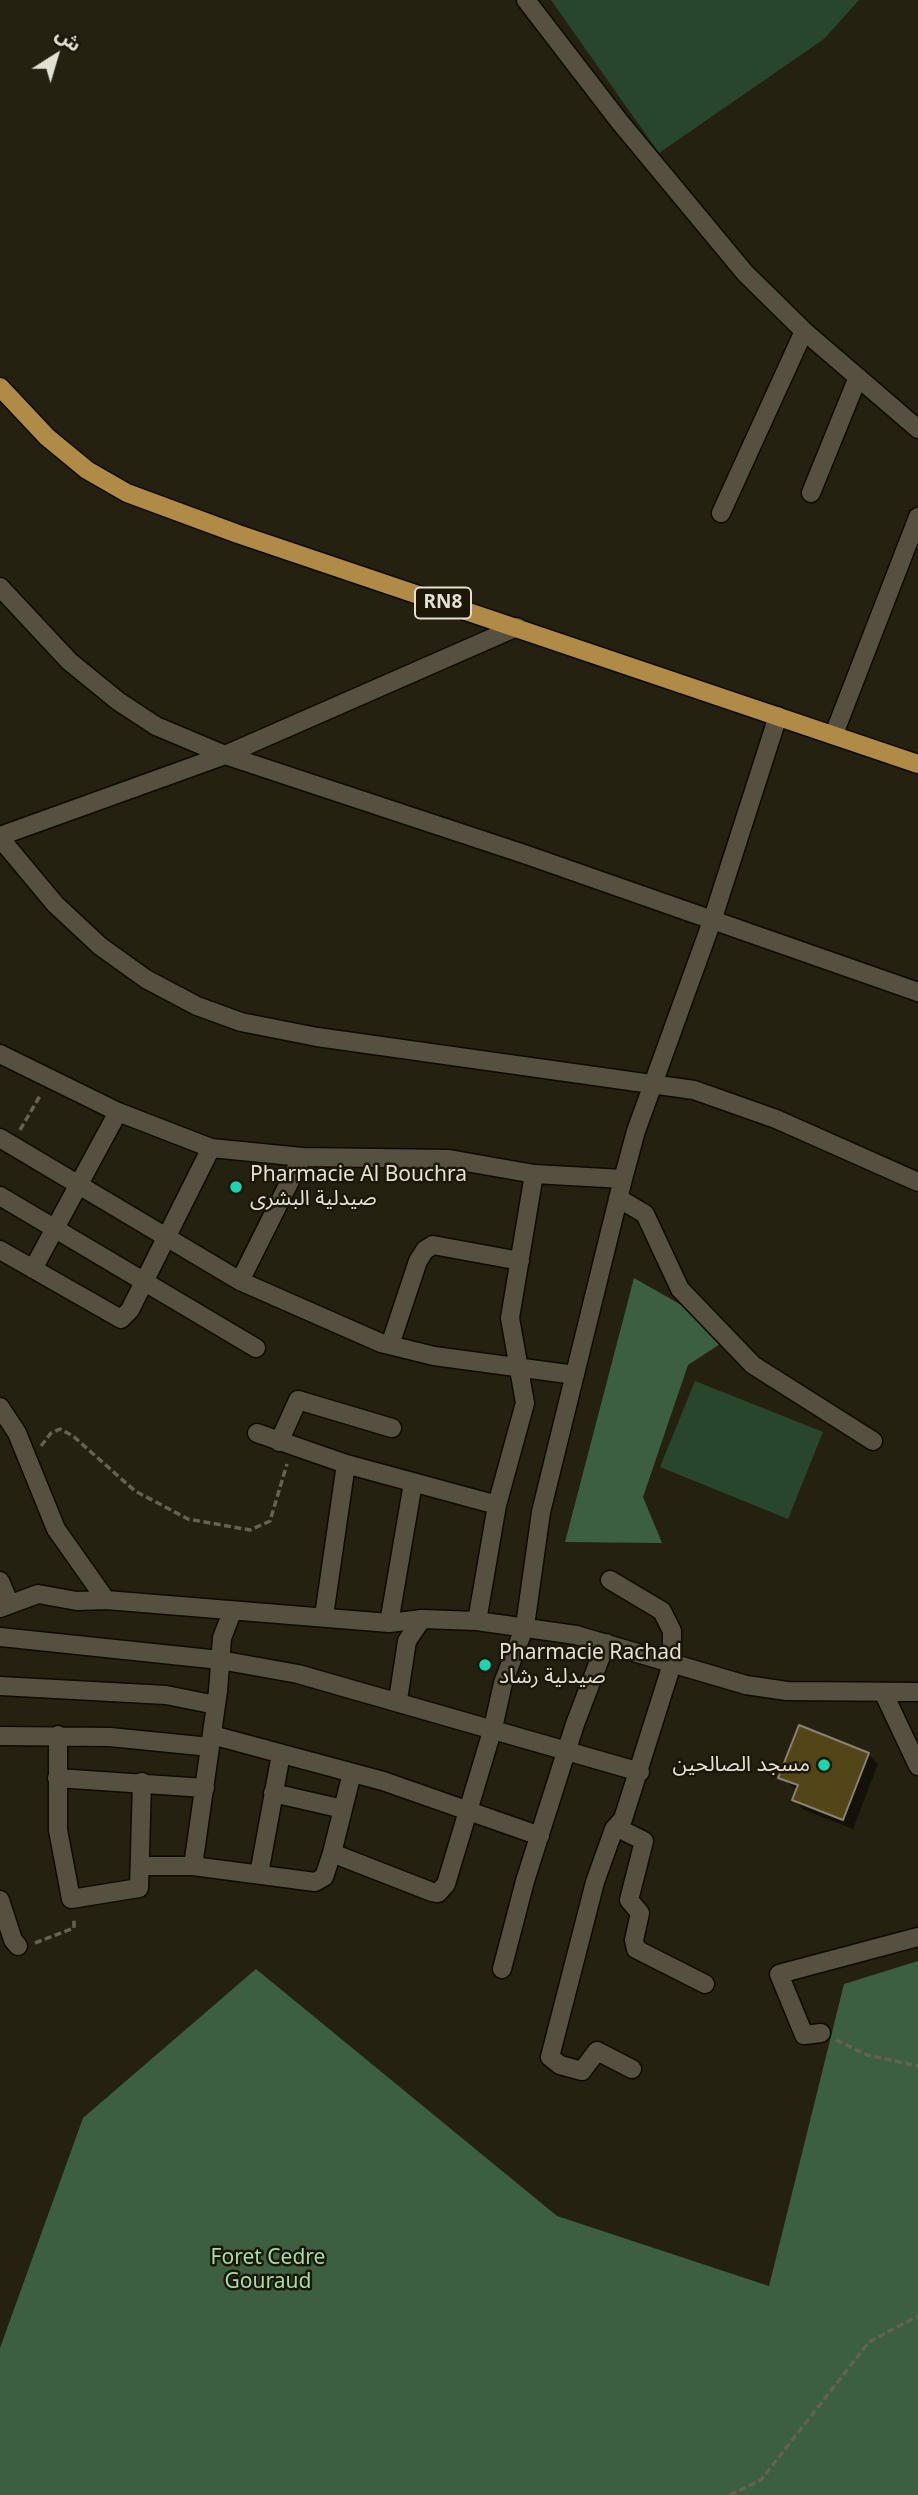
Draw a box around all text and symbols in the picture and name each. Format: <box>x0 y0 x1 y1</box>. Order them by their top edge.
north arrow <box>21 21 91 91</box>
text: ش <box>50 21 87 57</box>
road number: RN8 <box>415 588 471 618</box>
place label: Pharmacie Al Bouchra صيدلية البشرى <box>250 1162 467 1212</box>
marker: Pharmacie Al Bouchra صيدلية البشرى <box>228 1179 244 1195</box>
place label: Pharmacie Rachad صيدلية رشاد <box>499 1640 682 1690</box>
marker: Pharmacie Rachad صيدلية رشاد <box>477 1657 493 1673</box>
place label: مسجد الصالحين <box>673 1752 810 1778</box>
marker: مسجد الصالحين <box>816 1757 832 1773</box>
park label: Foret Cedre Gouraud <box>211 2245 325 2295</box>

